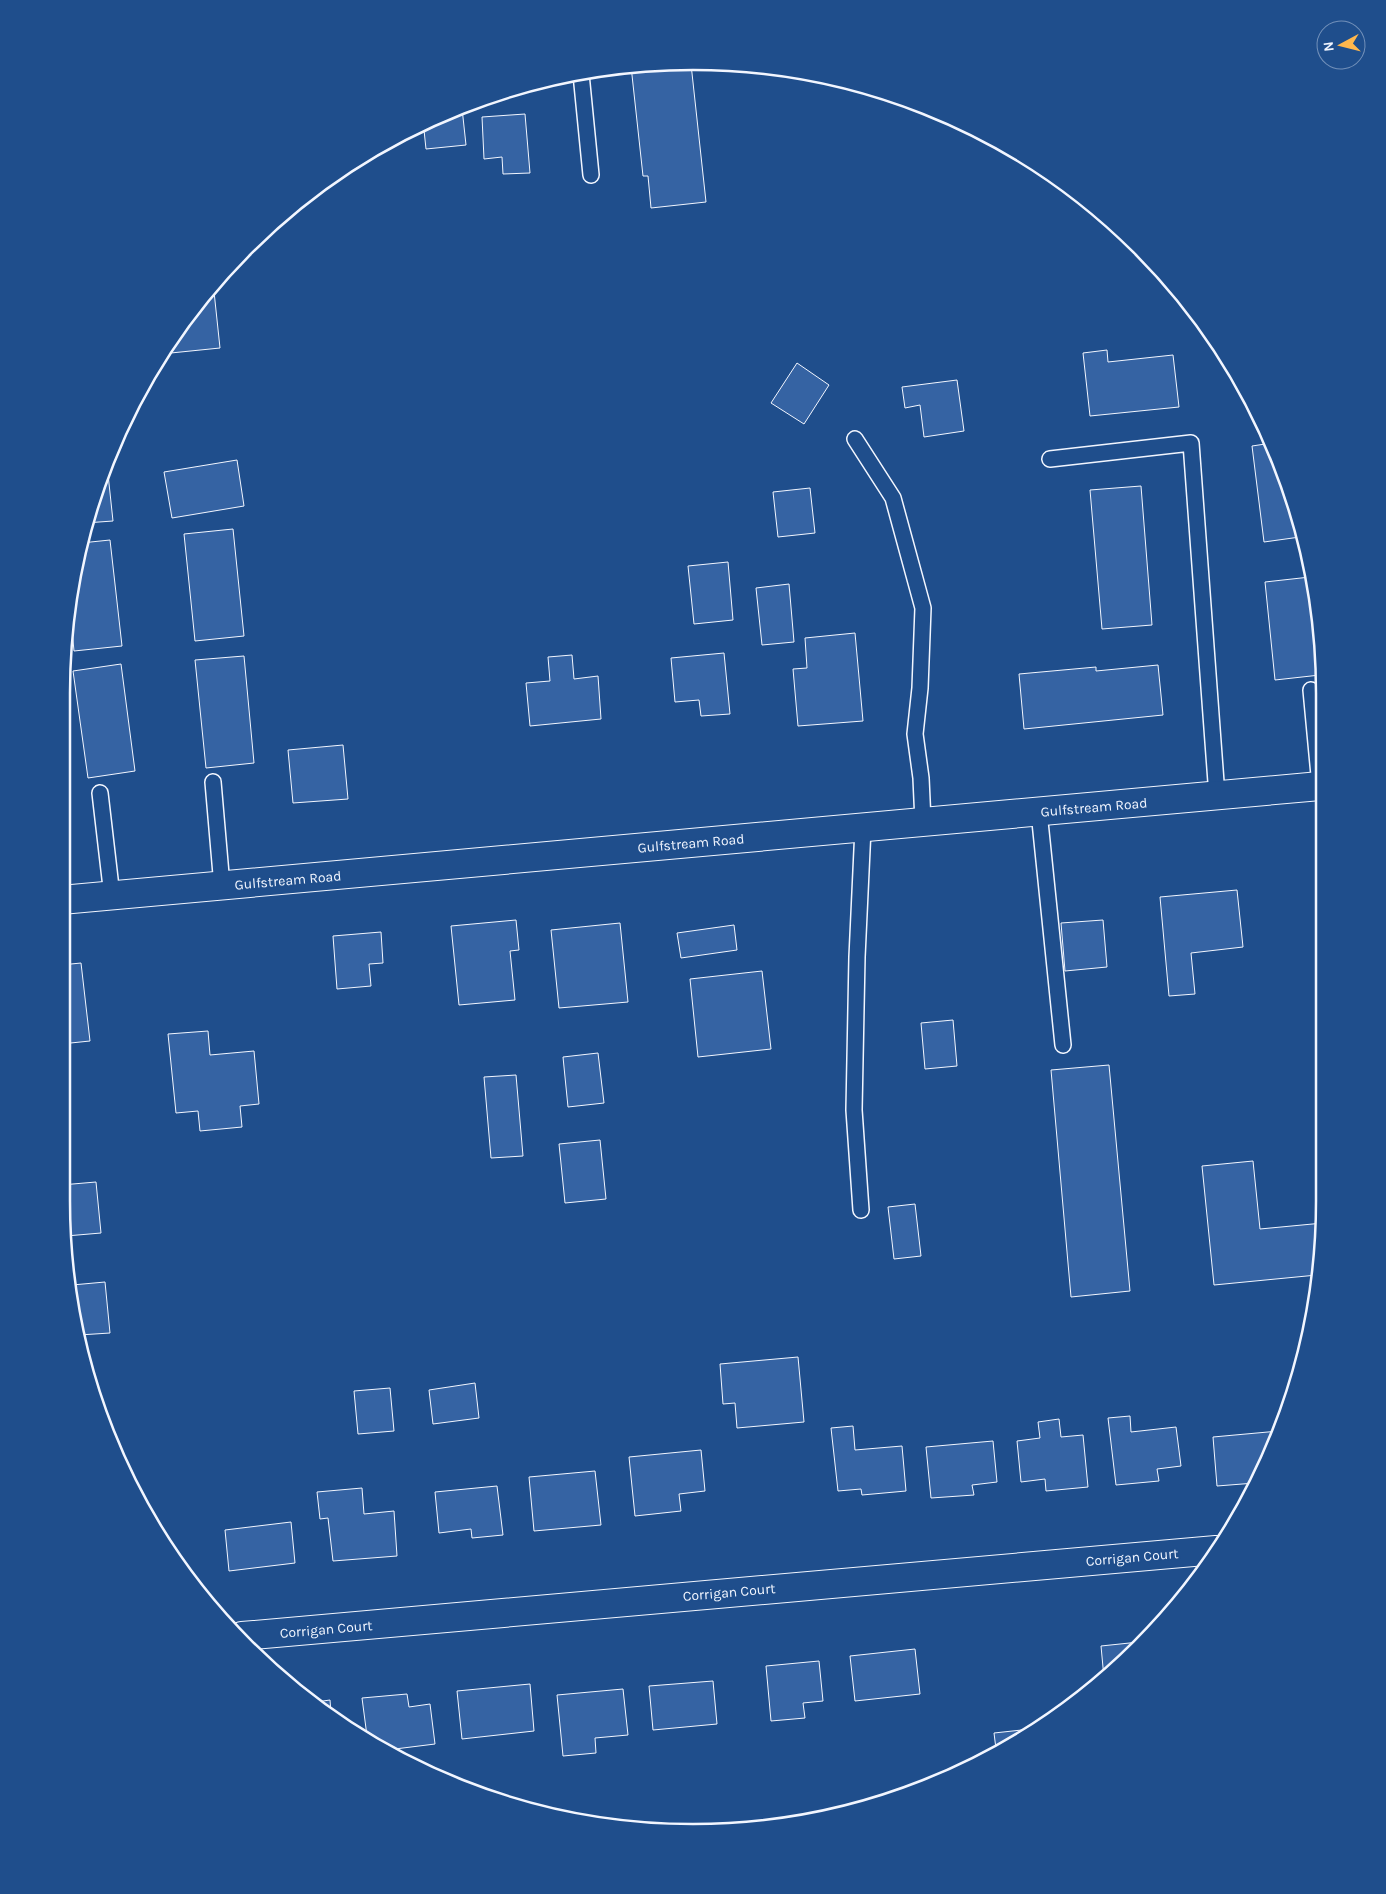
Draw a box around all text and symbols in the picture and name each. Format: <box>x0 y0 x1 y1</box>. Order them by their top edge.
north arrow <box>1316 20 1366 70</box>
text: N <box>1320 41 1338 53</box>
street label: Gulfstream Road <box>1040 794 1148 821</box>
street label: Gulfstream Road <box>637 830 745 857</box>
street label: Gulfstream Road <box>234 867 342 894</box>
street label: Corrigan Court <box>1085 1545 1179 1570</box>
street label: Corrigan Court <box>682 1580 776 1605</box>
street label: Corrigan Court <box>279 1617 373 1642</box>

